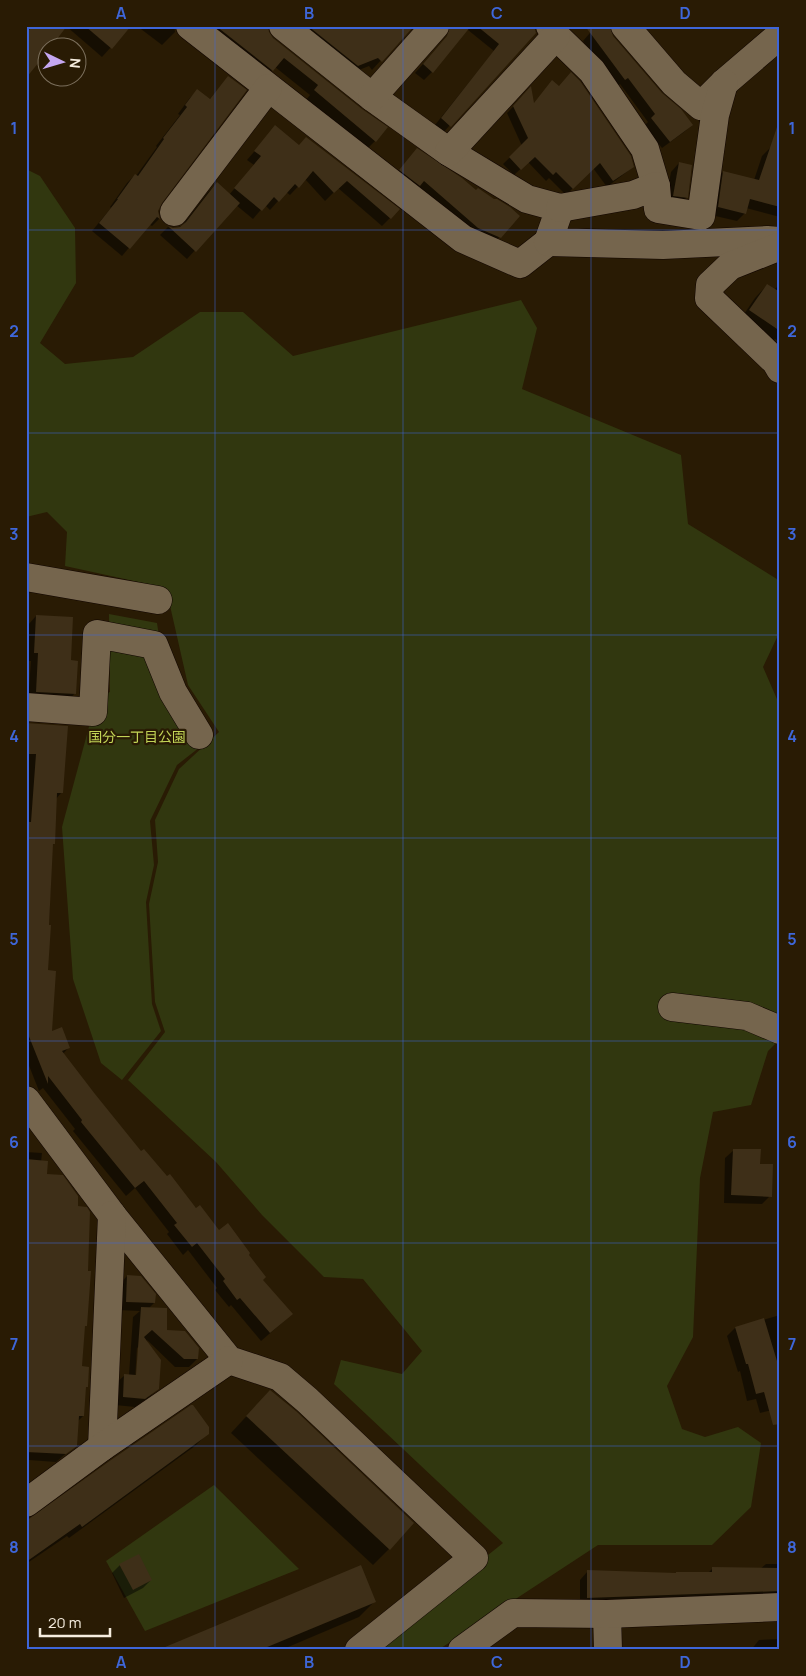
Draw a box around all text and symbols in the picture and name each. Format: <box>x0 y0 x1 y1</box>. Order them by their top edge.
text: A <box>116 2 127 24</box>
text: B <box>304 2 314 24</box>
text: C <box>491 2 503 24</box>
text: D <box>679 2 691 24</box>
north arrow <box>38 38 88 88</box>
text: N <box>66 57 85 69</box>
text: 1 <box>10 117 18 139</box>
text: 1 <box>788 117 796 139</box>
text: 2 <box>9 320 19 342</box>
text: 2 <box>787 320 797 342</box>
text: 3 <box>9 523 19 545</box>
text: 3 <box>787 523 797 545</box>
text: 4 <box>9 725 19 747</box>
text: 4 <box>787 725 797 747</box>
park label: 国分一丁目公園 <box>88 727 186 746</box>
text: 5 <box>9 928 19 950</box>
text: 5 <box>787 928 797 950</box>
text: 6 <box>9 1131 19 1153</box>
text: 6 <box>787 1131 797 1153</box>
text: 7 <box>10 1333 18 1355</box>
text: 7 <box>788 1333 796 1355</box>
text: 8 <box>9 1536 19 1558</box>
text: 8 <box>787 1536 797 1558</box>
scale bar <box>40 1606 110 1638</box>
text: 20 m <box>48 1612 81 1633</box>
text: A <box>116 1651 127 1673</box>
text: B <box>304 1651 314 1673</box>
text: C <box>491 1651 503 1673</box>
text: D <box>679 1651 691 1673</box>

